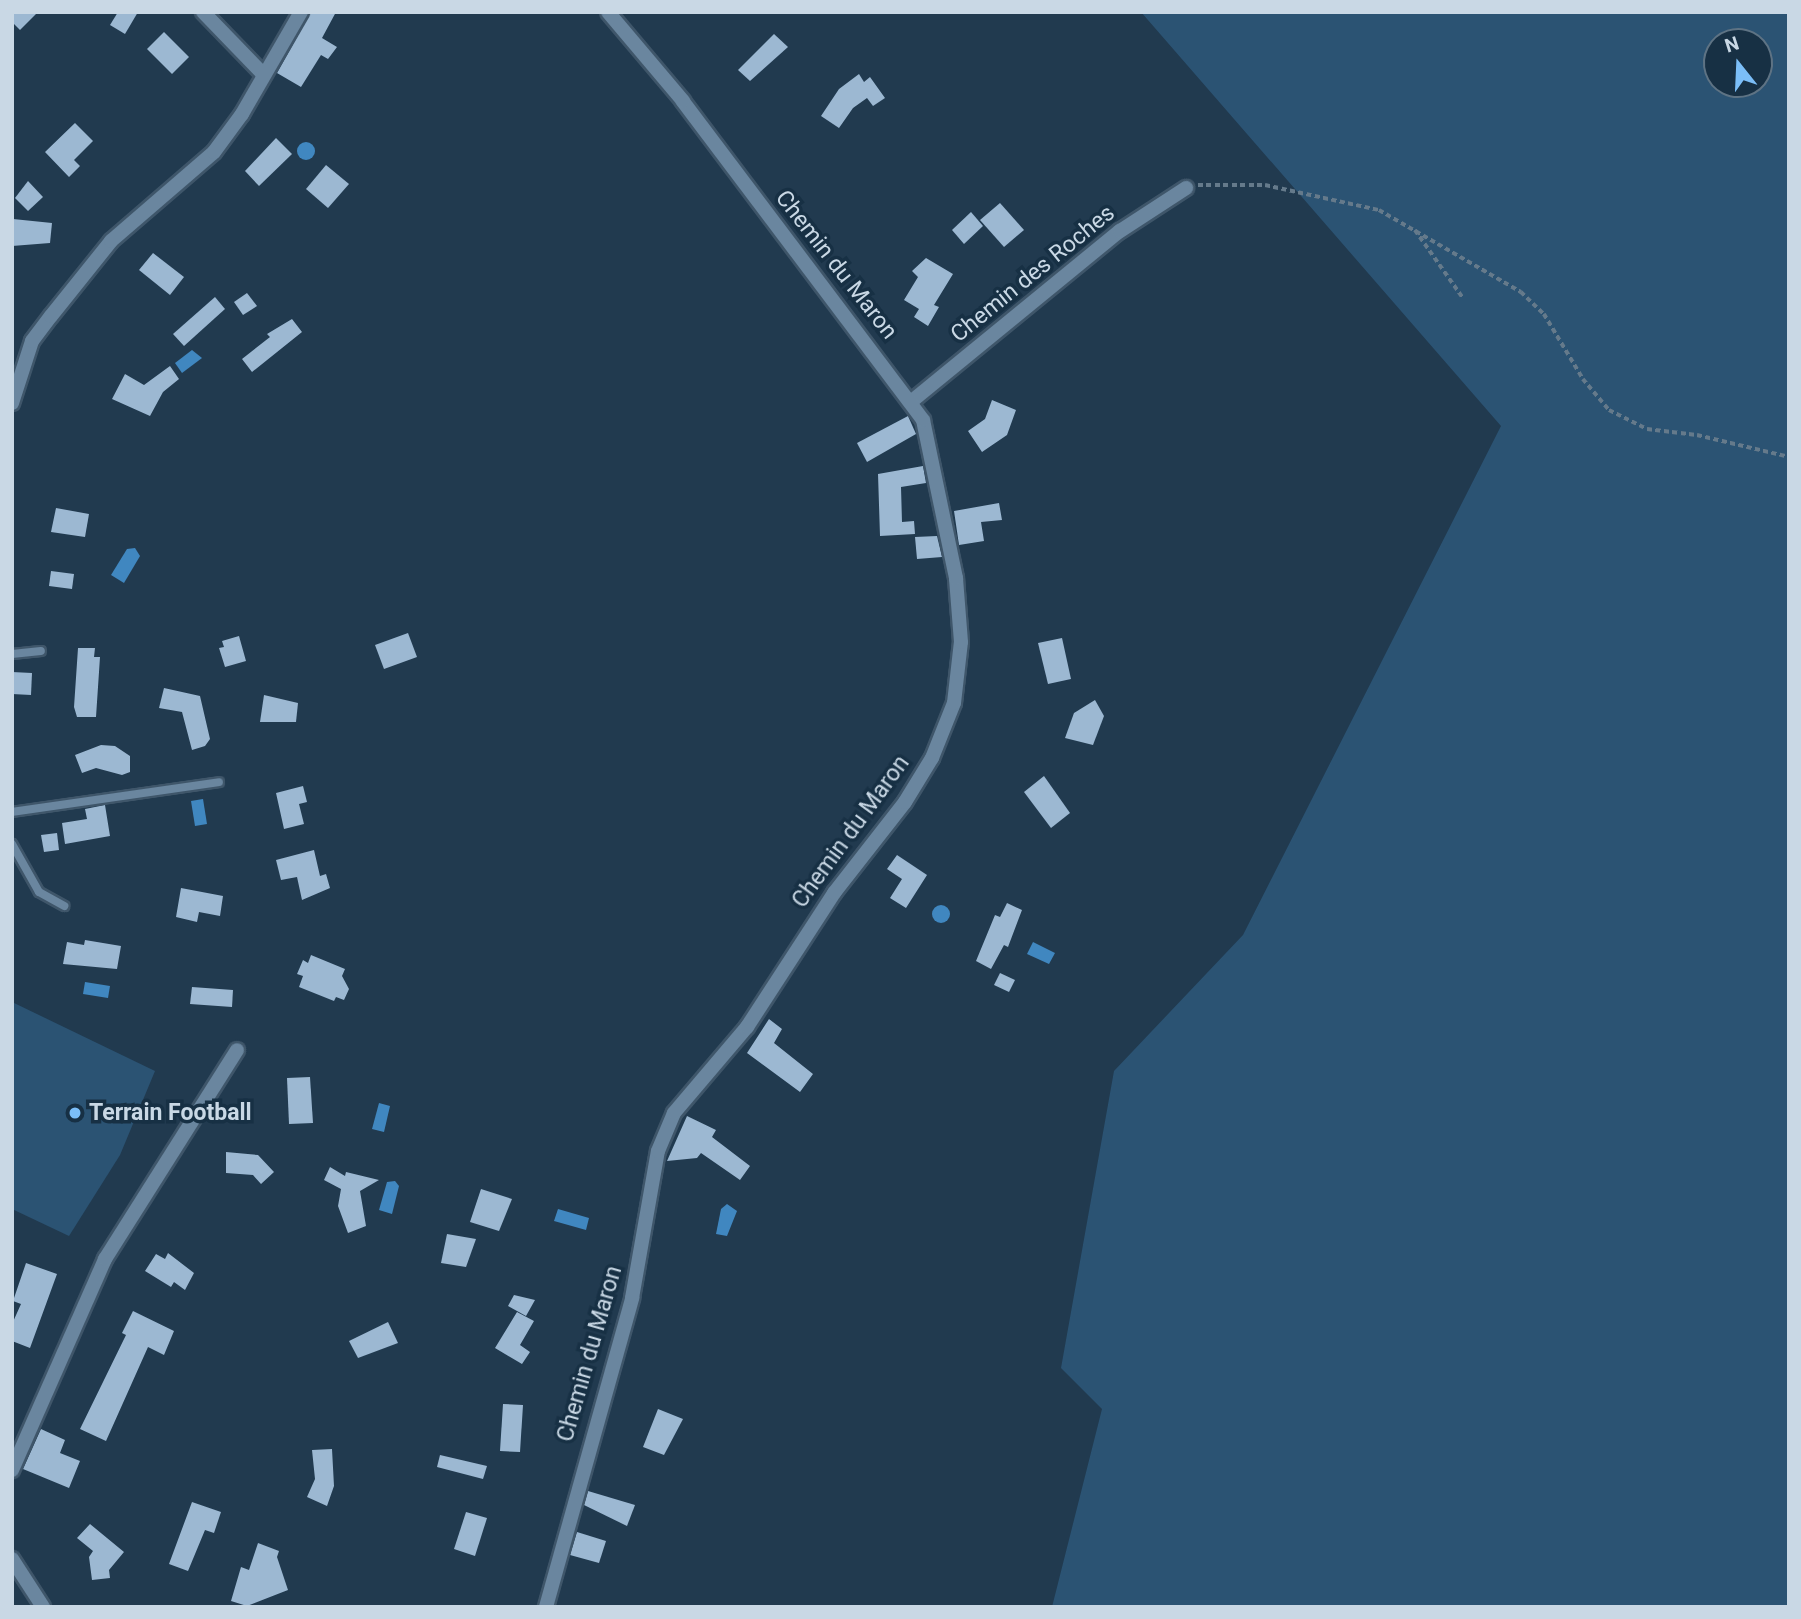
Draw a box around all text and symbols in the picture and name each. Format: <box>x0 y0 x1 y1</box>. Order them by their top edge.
north arrow <box>1703 28 1773 98</box>
text: N <box>1722 31 1742 57</box>
street label: Chemin du Maron <box>769 185 903 345</box>
street label: Chemin des Roches <box>946 199 1120 349</box>
street label: Chemin du Maron <box>787 751 915 913</box>
place label: Terrain Football <box>89 1099 252 1127</box>
marker: Terrain Football <box>67 1105 83 1121</box>
street label: Chemin du Maron <box>552 1263 628 1445</box>

